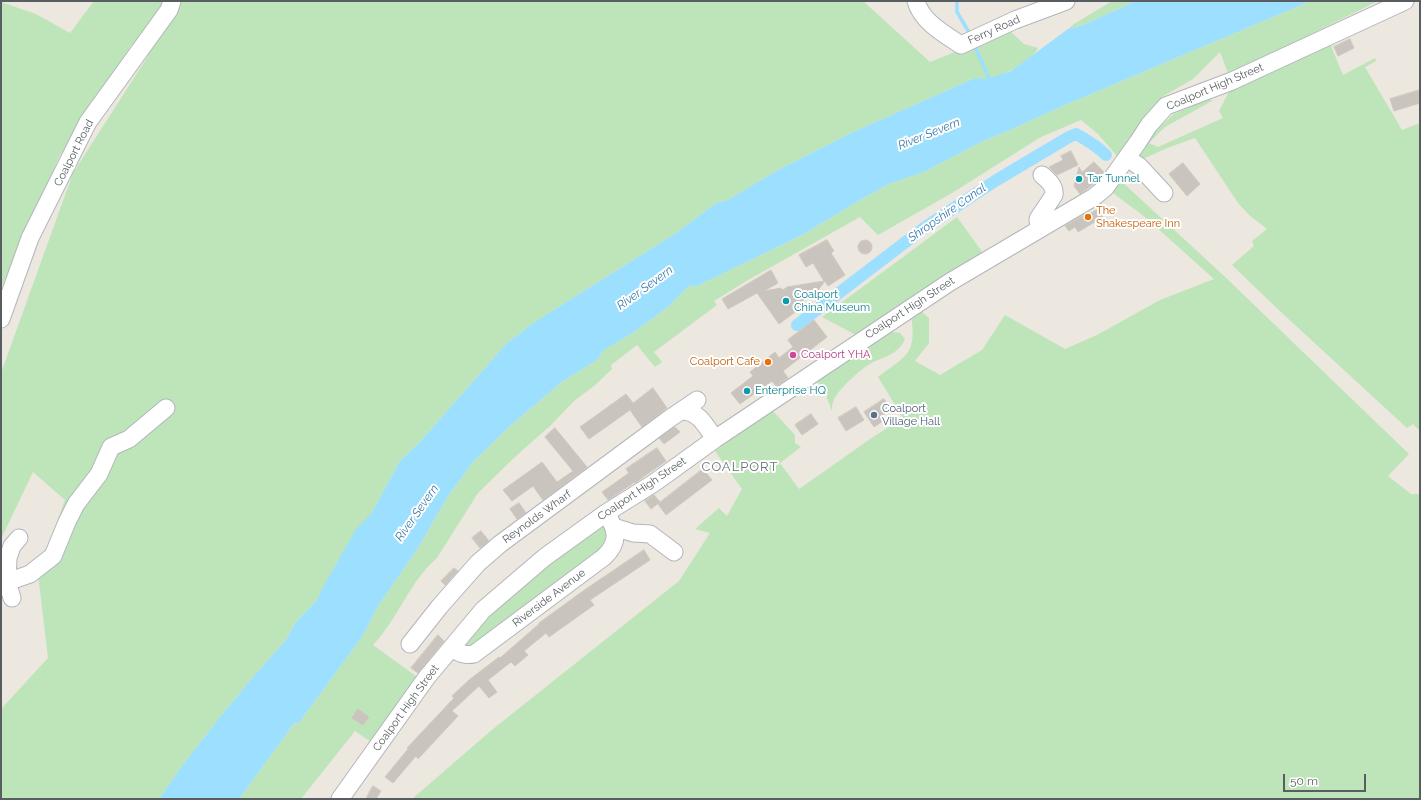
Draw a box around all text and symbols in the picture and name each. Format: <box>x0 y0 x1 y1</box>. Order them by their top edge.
street label: Ferry Road <box>966 13 1022 47</box>
street label: Coalport High Street <box>1165 61 1265 113</box>
water label: River Severn <box>896 115 962 153</box>
street label: Coalport Road <box>52 117 96 189</box>
place label: Tar Tunnel <box>1087 172 1140 186</box>
marker: Tar Tunnel <box>1074 174 1084 184</box>
water label: Shropshire Canal <box>905 181 989 245</box>
place label: The Shakespeare Inn <box>1096 204 1180 230</box>
marker: The Shakespeare Inn <box>1083 212 1093 222</box>
water label: River Severn <box>614 263 676 313</box>
street label: Coalport High Street <box>863 274 957 342</box>
place label: Coalport China Museum <box>794 288 870 314</box>
marker: Coalport China Museum <box>781 296 791 306</box>
place label: Coalport YHA <box>801 348 870 362</box>
marker: Coalport YHA <box>788 350 798 360</box>
place label: Coalport Cafe <box>690 355 760 369</box>
marker: Coalport Cafe <box>763 357 773 367</box>
place label: Enterprise HQ <box>755 384 826 398</box>
marker: Enterprise HQ <box>742 386 752 396</box>
place label: Coalport Village Hall <box>882 402 940 428</box>
marker: Coalport Village Hall <box>869 410 879 420</box>
street label: Coalport High Street <box>595 455 689 523</box>
district label: COALPORT <box>702 459 778 475</box>
water label: River Severn <box>392 482 442 544</box>
street label: Reynolds Wharf <box>500 488 574 546</box>
street label: Riverside Avenue <box>510 566 588 630</box>
street label: Coalport High Street <box>370 662 442 754</box>
scale bar <box>1285 766 1368 792</box>
text: 50 m <box>1290 774 1318 788</box>

